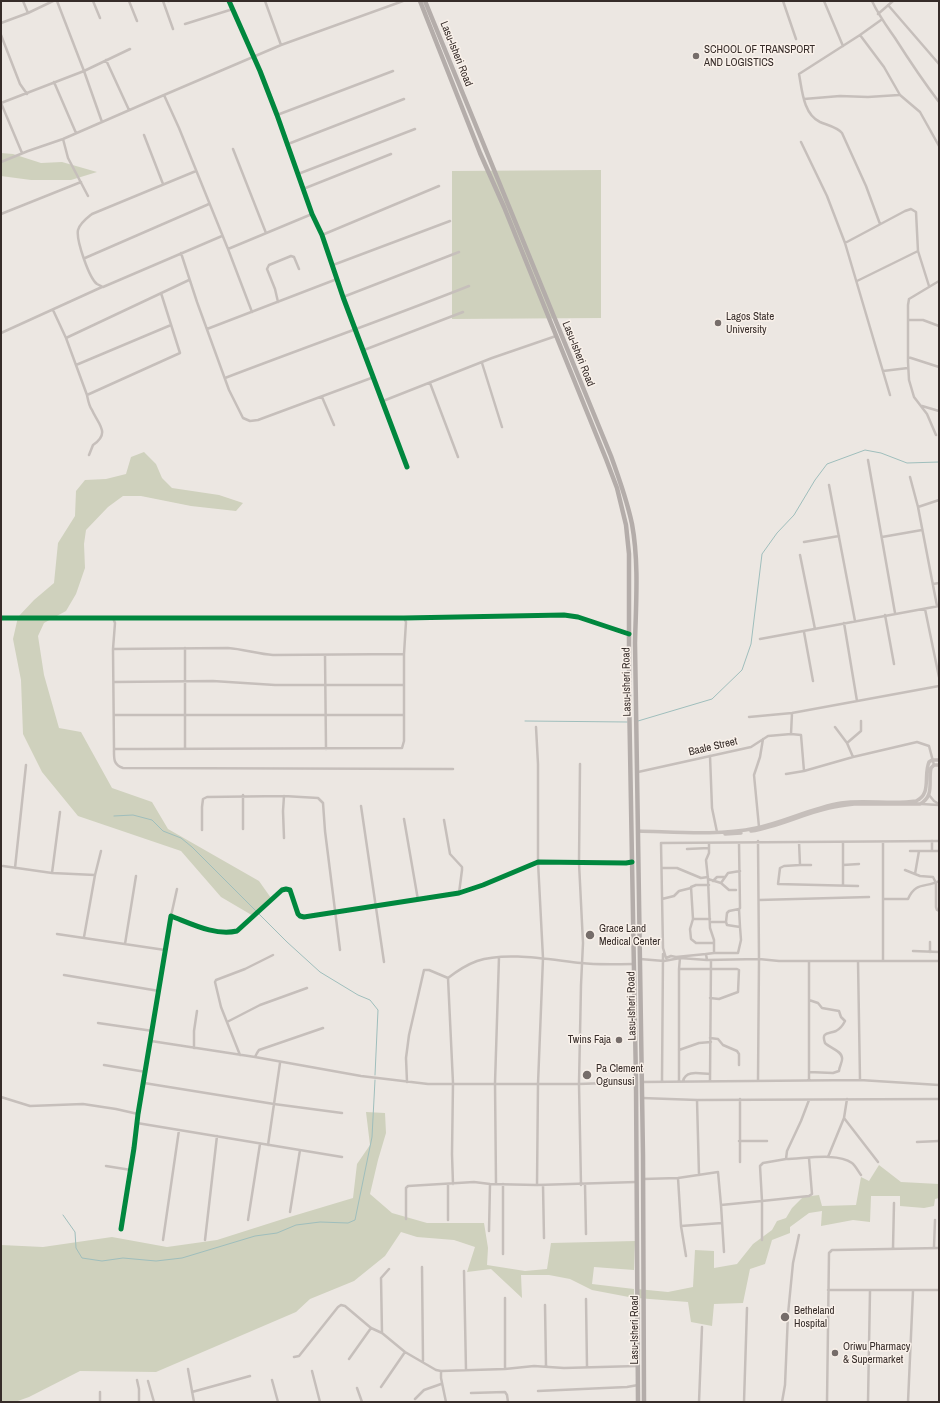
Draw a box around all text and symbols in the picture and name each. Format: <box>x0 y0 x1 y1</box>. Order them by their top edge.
street label: Lasu-Isheri Road <box>437 19 475 89</box>
place label: SCHOOL OF TRANSPORT AND LOGISTICS <box>704 43 815 69</box>
marker: SCHOOL OF TRANSPORT AND LOGISTICS <box>691 51 701 61</box>
place label: Lagos State University <box>726 310 774 336</box>
marker: Lagos State University <box>713 318 723 328</box>
street label: Lasu-Isheri Road <box>559 319 597 389</box>
street label: Lasu-Isheri Road <box>620 647 634 717</box>
street label: Baale Street <box>687 735 739 759</box>
place label: Grace Land Medical Center <box>599 922 660 948</box>
marker: Grace Land Medical Center <box>584 929 596 941</box>
street label: Lasu-Isheri Road <box>625 971 639 1041</box>
place label: Twins Faja <box>568 1033 611 1047</box>
marker: Twins Faja <box>614 1035 624 1045</box>
place label: Pa Clement Ogunsusi <box>596 1062 643 1088</box>
marker: Pa Clement Ogunsusi <box>581 1069 593 1081</box>
street label: Lasu-Isheri Road <box>628 1295 642 1365</box>
place label: Betheland Hospital <box>794 1304 835 1330</box>
marker: Betheland Hospital <box>779 1311 791 1323</box>
place label: Oriwu Pharmacy & Supermarket <box>843 1340 910 1366</box>
marker: Oriwu Pharmacy & Supermarket <box>830 1348 840 1358</box>

